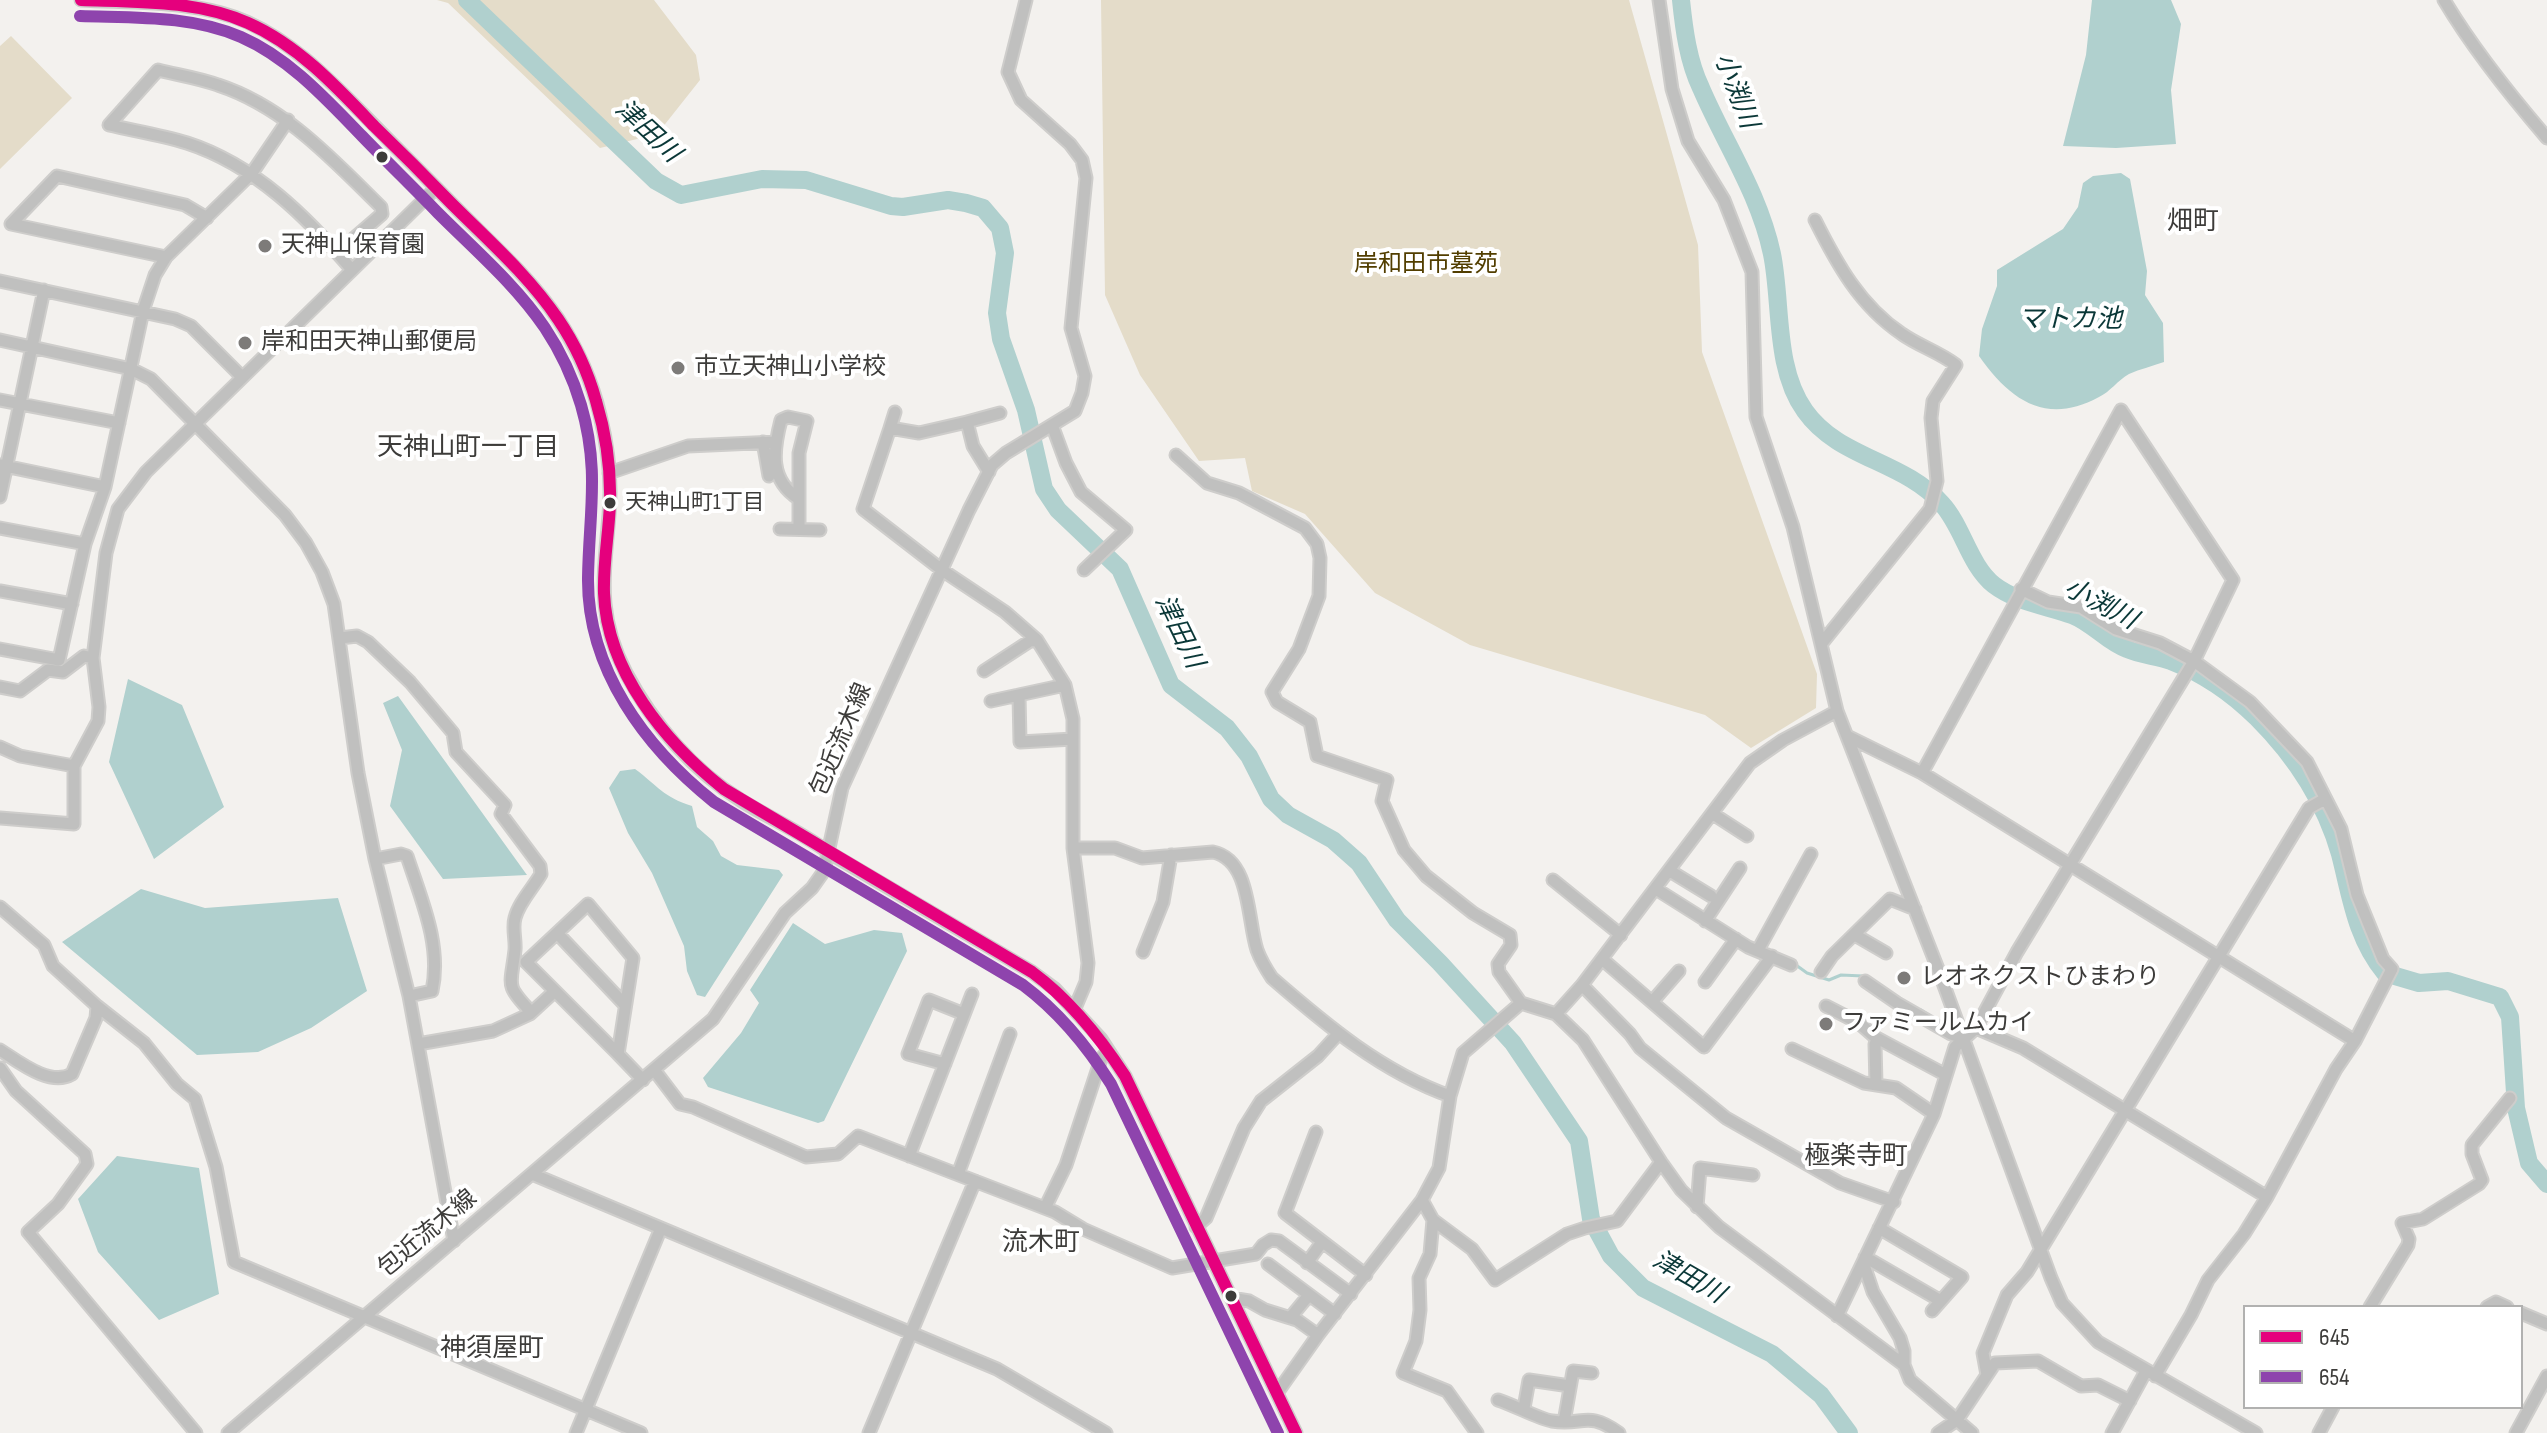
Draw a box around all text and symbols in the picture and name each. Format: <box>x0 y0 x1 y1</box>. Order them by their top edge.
water label: 小渕川 <box>1706 49 1764 133</box>
water label: 津田川 <box>608 94 686 170</box>
unlabelled marker <box>374 149 390 165</box>
district label: 畑町 <box>2167 206 2219 238</box>
place label: 天神山保育園 <box>281 232 425 260</box>
marker: 天神山保育園 <box>256 237 274 255</box>
park label: 岸和田市墓苑 <box>1354 251 1498 279</box>
water label: マトカ池 <box>2018 304 2122 336</box>
place label: 岸和田天神山郵便局 <box>261 329 477 357</box>
marker: 岸和田天神山郵便局 <box>236 334 254 352</box>
place label: 市立天神山小学校 <box>694 354 886 382</box>
marker: 市立天神山小学校 <box>669 359 687 377</box>
district label: 天神山町一丁目 <box>377 432 559 464</box>
place label: 天神山町1丁目 <box>625 490 765 516</box>
marker: 天神山町1丁目 <box>602 495 618 511</box>
water label: 小渕川 <box>2058 573 2142 637</box>
water label: 津田川 <box>1147 590 1209 674</box>
street label: 包近流木線 <box>805 679 879 801</box>
place label: レオネクストひまわり <box>1920 964 2160 992</box>
marker: レオネクストひまわり <box>1895 969 1913 987</box>
place label: ファミールムカイ <box>1842 1010 2034 1038</box>
marker: ファミールムカイ <box>1817 1015 1835 1033</box>
district label: 極楽寺町 <box>1804 1141 1908 1173</box>
street label: 包近流木線 <box>373 1184 483 1284</box>
district label: 流木町 <box>1002 1227 1080 1259</box>
water label: 津田川 <box>1646 1245 1730 1311</box>
unlabelled marker <box>1223 1288 1239 1304</box>
legend <box>2243 1305 2523 1409</box>
text: 645 <box>2319 1323 2350 1352</box>
district label: 神須屋町 <box>440 1333 544 1365</box>
text: 654 <box>2319 1363 2349 1392</box>

